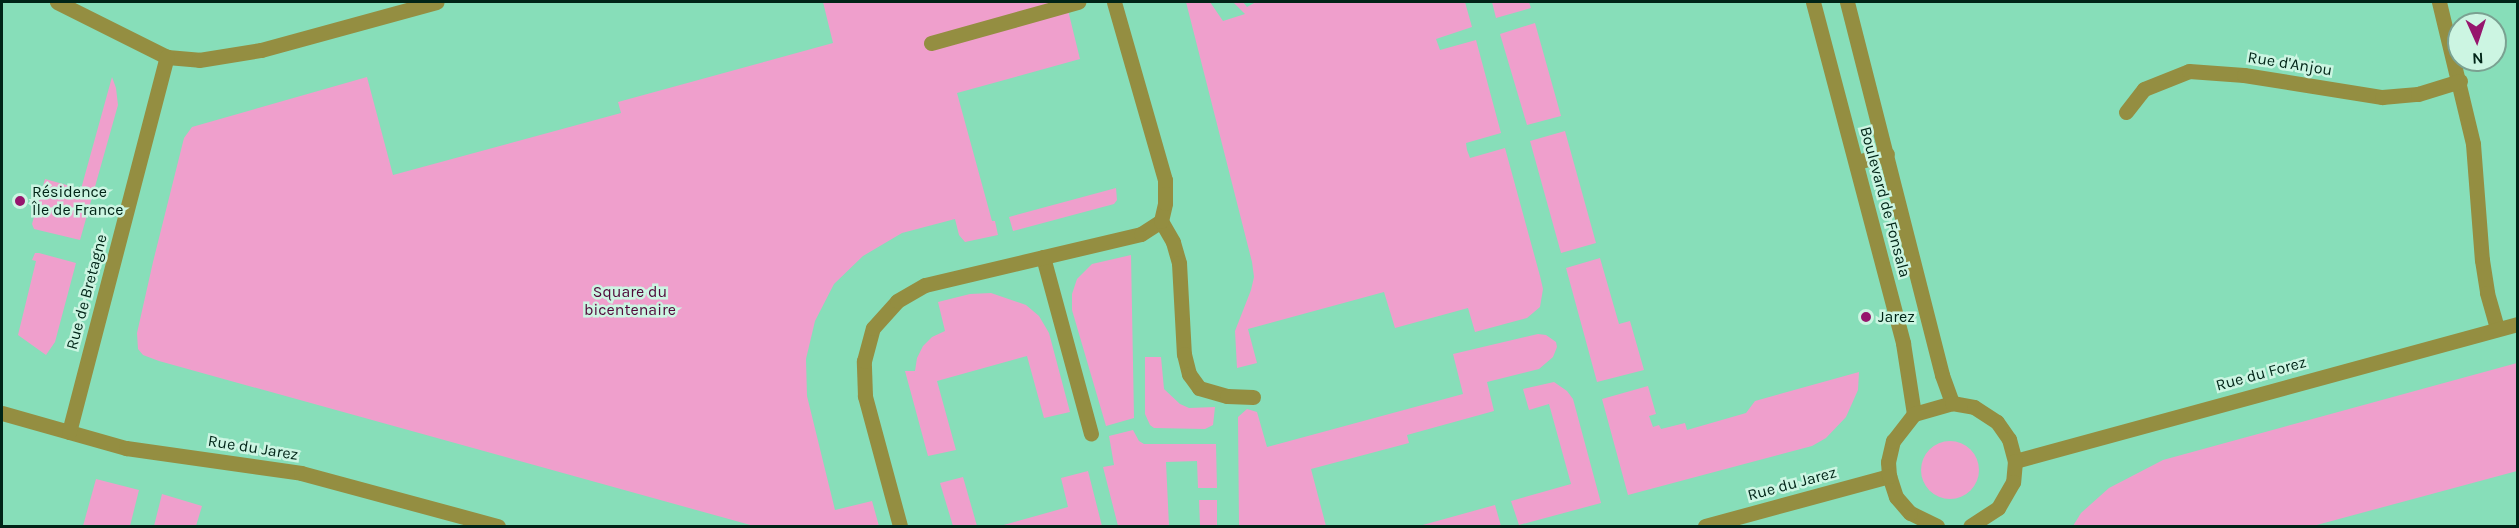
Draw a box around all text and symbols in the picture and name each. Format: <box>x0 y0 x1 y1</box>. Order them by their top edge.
north arrow <box>2447 12 2507 72</box>
street label: Rue d'Anjou <box>2246 48 2334 80</box>
text: N <box>2472 49 2484 68</box>
street label: Boulevard de Fonsala <box>1856 125 1914 279</box>
place label: Résidence Île de France <box>32 182 124 220</box>
marker: Résidence Île de France <box>13 194 27 208</box>
street label: Rue de Bretagne <box>62 232 112 352</box>
park label: Square du bicentenaire <box>584 282 676 320</box>
place label: Jarez <box>1878 307 1915 327</box>
marker: Jarez <box>1859 310 1873 324</box>
street label: Rue du Forez <box>2214 353 2308 395</box>
street label: Rue du Jarez <box>206 431 300 465</box>
street label: Rue du Jarez <box>1745 463 1839 505</box>

